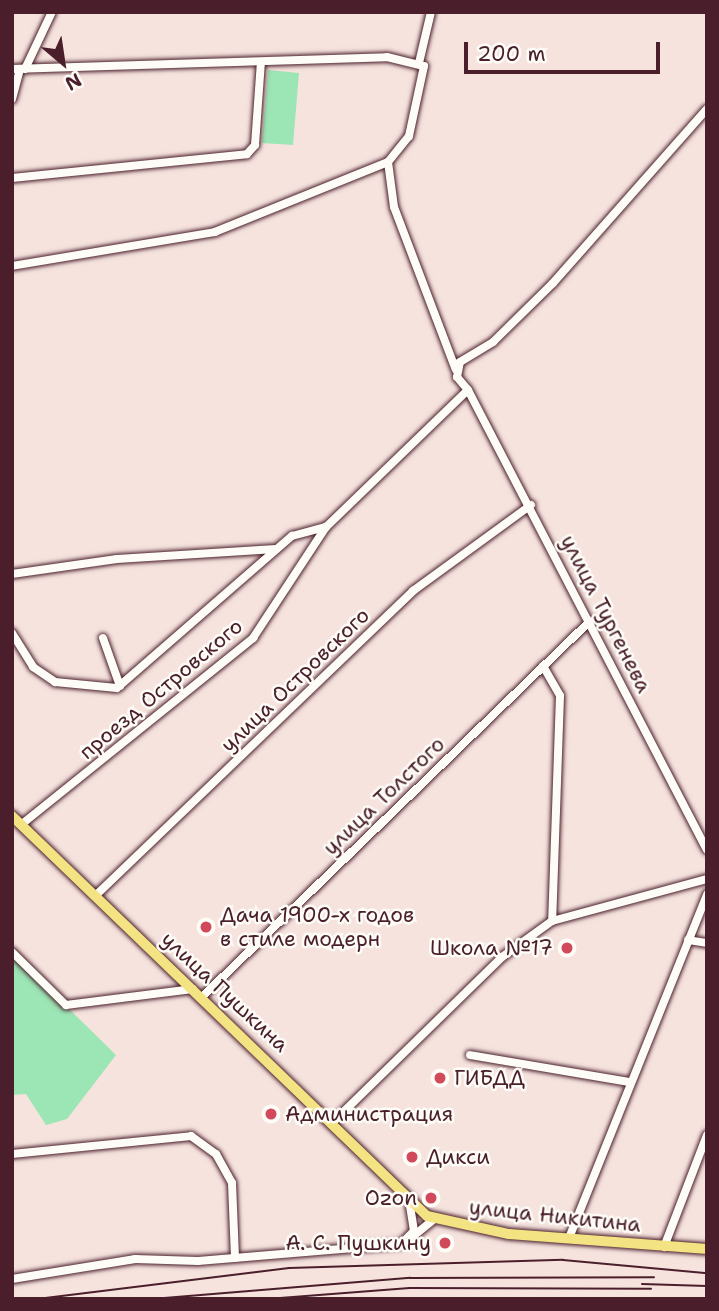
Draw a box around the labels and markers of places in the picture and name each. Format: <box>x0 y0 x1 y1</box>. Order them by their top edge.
place label: Дача 1900-х годов в стиле модерн <box>220 902 414 952</box>
marker: Дача 1900-х годов в стиле модерн <box>198 919 214 935</box>
place label: Школа №17 <box>430 935 553 961</box>
marker: Школа №17 <box>559 940 575 956</box>
place label: ГИБДД <box>454 1065 525 1091</box>
marker: ГИБДД <box>432 1070 448 1086</box>
place label: Администрация <box>285 1101 453 1127</box>
marker: Администрация <box>263 1106 279 1122</box>
place label: Дикси <box>426 1144 490 1170</box>
marker: Дикси <box>404 1149 420 1165</box>
place label: Ozon <box>365 1185 417 1211</box>
marker: Ozon <box>423 1190 439 1206</box>
place label: А. С. Пушкину <box>285 1230 431 1256</box>
marker: А. С. Пушкину <box>437 1235 453 1251</box>

